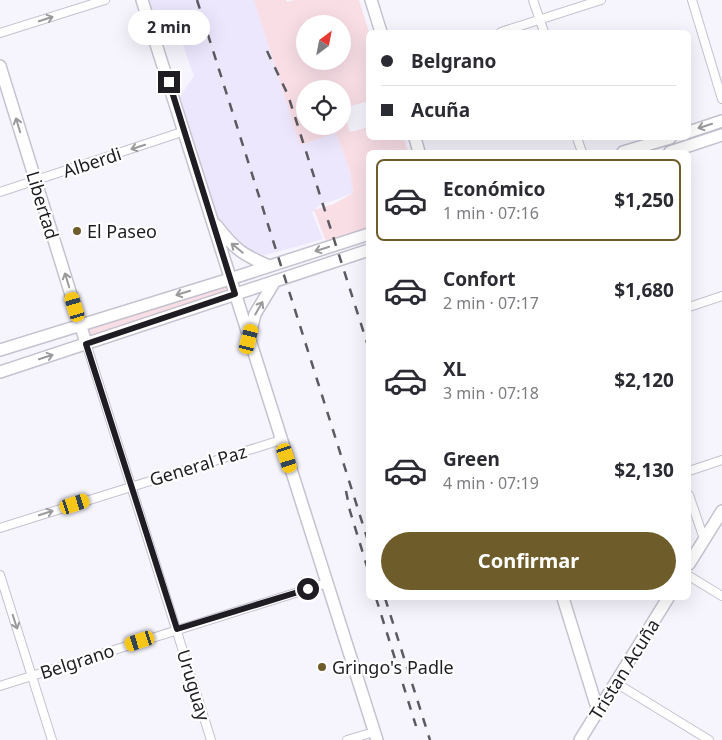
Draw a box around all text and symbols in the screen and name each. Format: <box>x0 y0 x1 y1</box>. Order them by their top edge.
callout: 2 min <box>128 9 210 44</box>
one-way arrow <box>38 13 54 23</box>
north arrow <box>296 15 351 70</box>
map controls <box>296 15 351 135</box>
text: 2 min <box>147 16 191 38</box>
text: Belgrano <box>411 48 496 74</box>
route end <box>158 71 180 93</box>
button: locate <box>296 80 351 135</box>
text: Acuña <box>411 97 470 123</box>
one-way arrow <box>13 117 23 133</box>
one-way arrow <box>698 122 714 132</box>
street label: Alberdi <box>60 141 124 183</box>
one-way arrow <box>131 142 147 152</box>
street label: Libertad <box>21 168 65 242</box>
text: Económico <box>443 176 545 202</box>
icon: car <box>383 178 428 223</box>
text: $1,250 <box>614 187 674 213</box>
text: 1 min · 07:16 <box>443 202 539 224</box>
place label: El Paseo <box>87 219 157 243</box>
marker: El Paseo <box>71 225 83 237</box>
one-way arrow <box>230 243 243 254</box>
one-way arrow <box>315 244 331 254</box>
text: Confort <box>443 266 515 292</box>
icon: car <box>383 268 428 313</box>
one-way arrow <box>61 272 71 288</box>
text: $1,680 <box>614 277 674 303</box>
one-way arrow <box>176 289 192 299</box>
car <box>63 290 86 324</box>
text: 2 min · 07:17 <box>443 292 539 314</box>
one-way arrow <box>254 301 264 316</box>
car <box>238 323 259 355</box>
one-way arrow <box>38 351 54 361</box>
text: XL <box>443 356 466 382</box>
icon: car <box>383 358 428 403</box>
text: $2,120 <box>614 367 674 393</box>
text: 3 min · 07:18 <box>443 382 539 404</box>
street label: General Paz <box>146 439 250 491</box>
car <box>275 441 298 475</box>
text: Green <box>443 446 500 472</box>
icon: car <box>383 448 428 493</box>
text: $2,130 <box>614 457 674 483</box>
text: 4 min · 07:19 <box>443 472 539 494</box>
car <box>58 492 91 516</box>
one-way arrow <box>38 508 54 517</box>
button: Confirmar <box>381 532 676 590</box>
route start <box>297 578 319 600</box>
one-way arrow <box>10 613 20 629</box>
street label: Tristan Acuña <box>583 614 665 724</box>
car <box>123 629 156 653</box>
street label: Belgrano <box>37 638 117 684</box>
street label: Uruguay <box>172 646 216 724</box>
place label: Gringo's Padle <box>332 655 454 679</box>
marker: Gringo's Padle <box>316 661 328 673</box>

